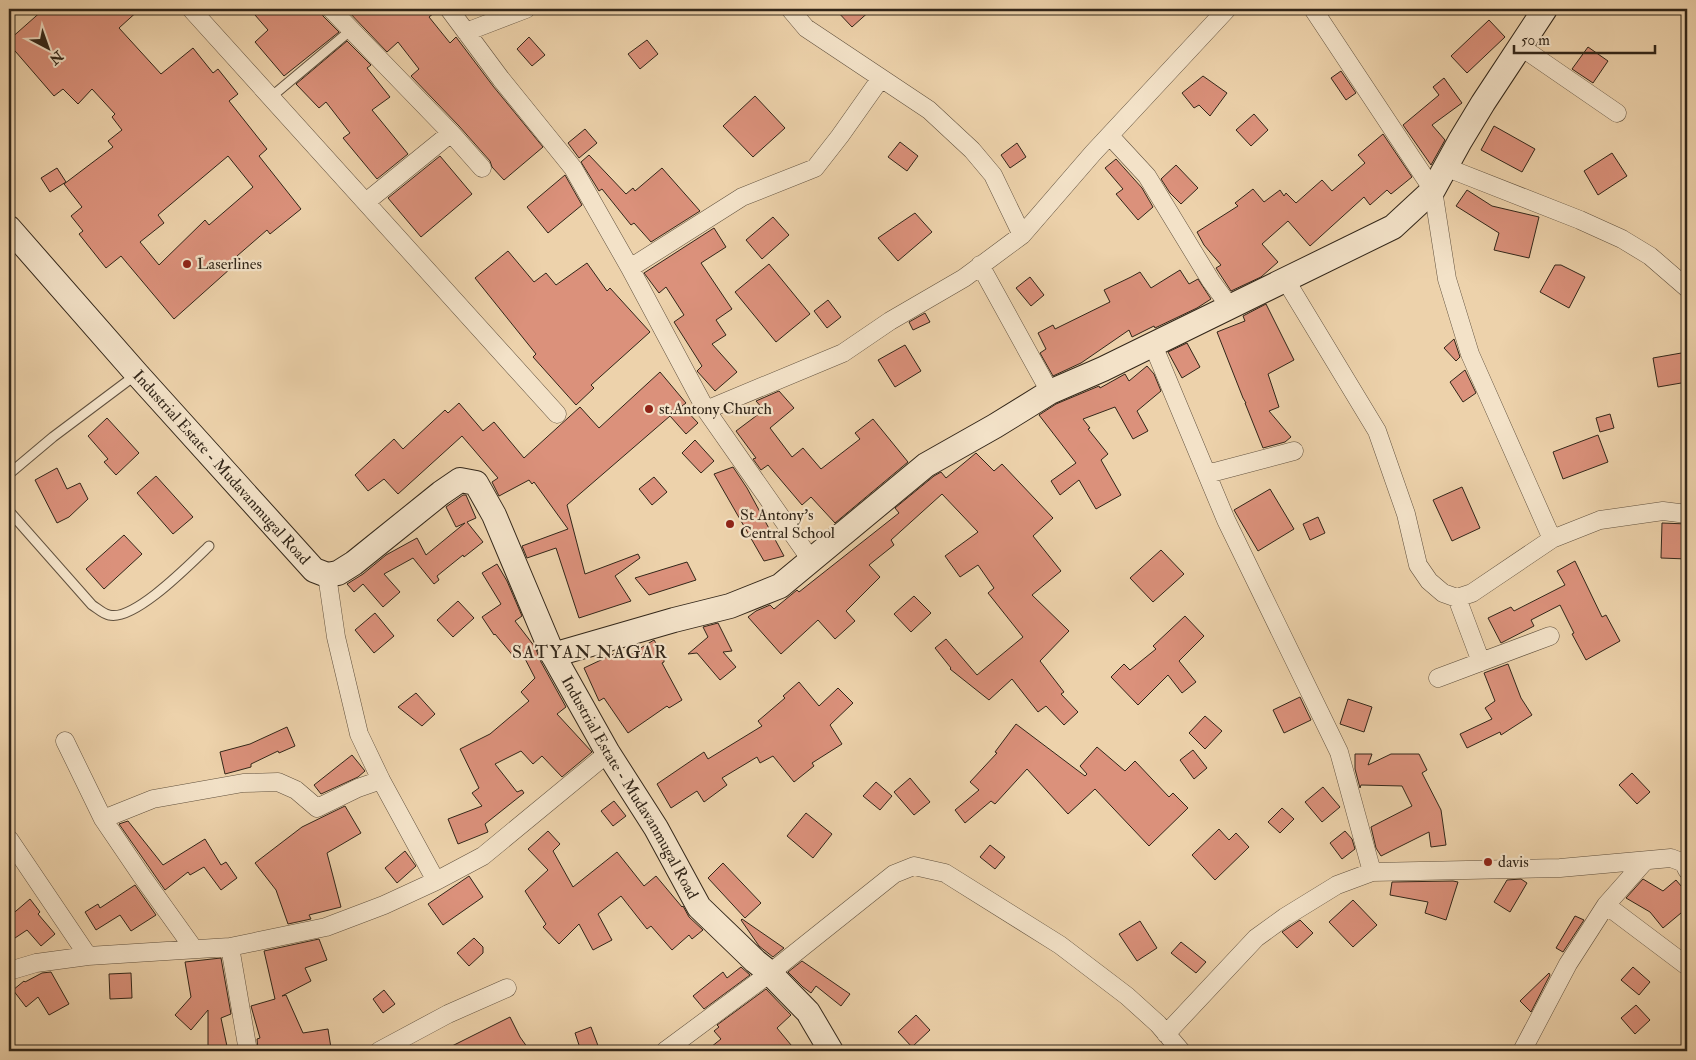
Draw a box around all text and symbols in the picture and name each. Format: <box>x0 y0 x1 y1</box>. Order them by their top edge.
north arrow <box>22 22 72 72</box>
scale bar <box>1514 22 1655 54</box>
text: 50 m <box>1521 31 1550 50</box>
text: N <box>46 46 67 68</box>
place label: Laserlines <box>197 254 262 274</box>
marker: Laserlines <box>181 258 193 270</box>
street label: Industrial Estate - Mudavanmugal Road <box>128 366 314 569</box>
place label: st.Antony Church <box>659 399 772 419</box>
marker: st.Antony Church <box>643 403 655 415</box>
place label: St Antony's Central School <box>740 505 835 543</box>
marker: St Antony's Central School <box>724 518 736 530</box>
district label: SATYAN NAGAR <box>512 641 668 664</box>
street label: Industrial Estate - Mudavanmugal Road <box>557 672 703 903</box>
place label: davis <box>1498 852 1529 872</box>
marker: davis <box>1482 856 1494 868</box>

